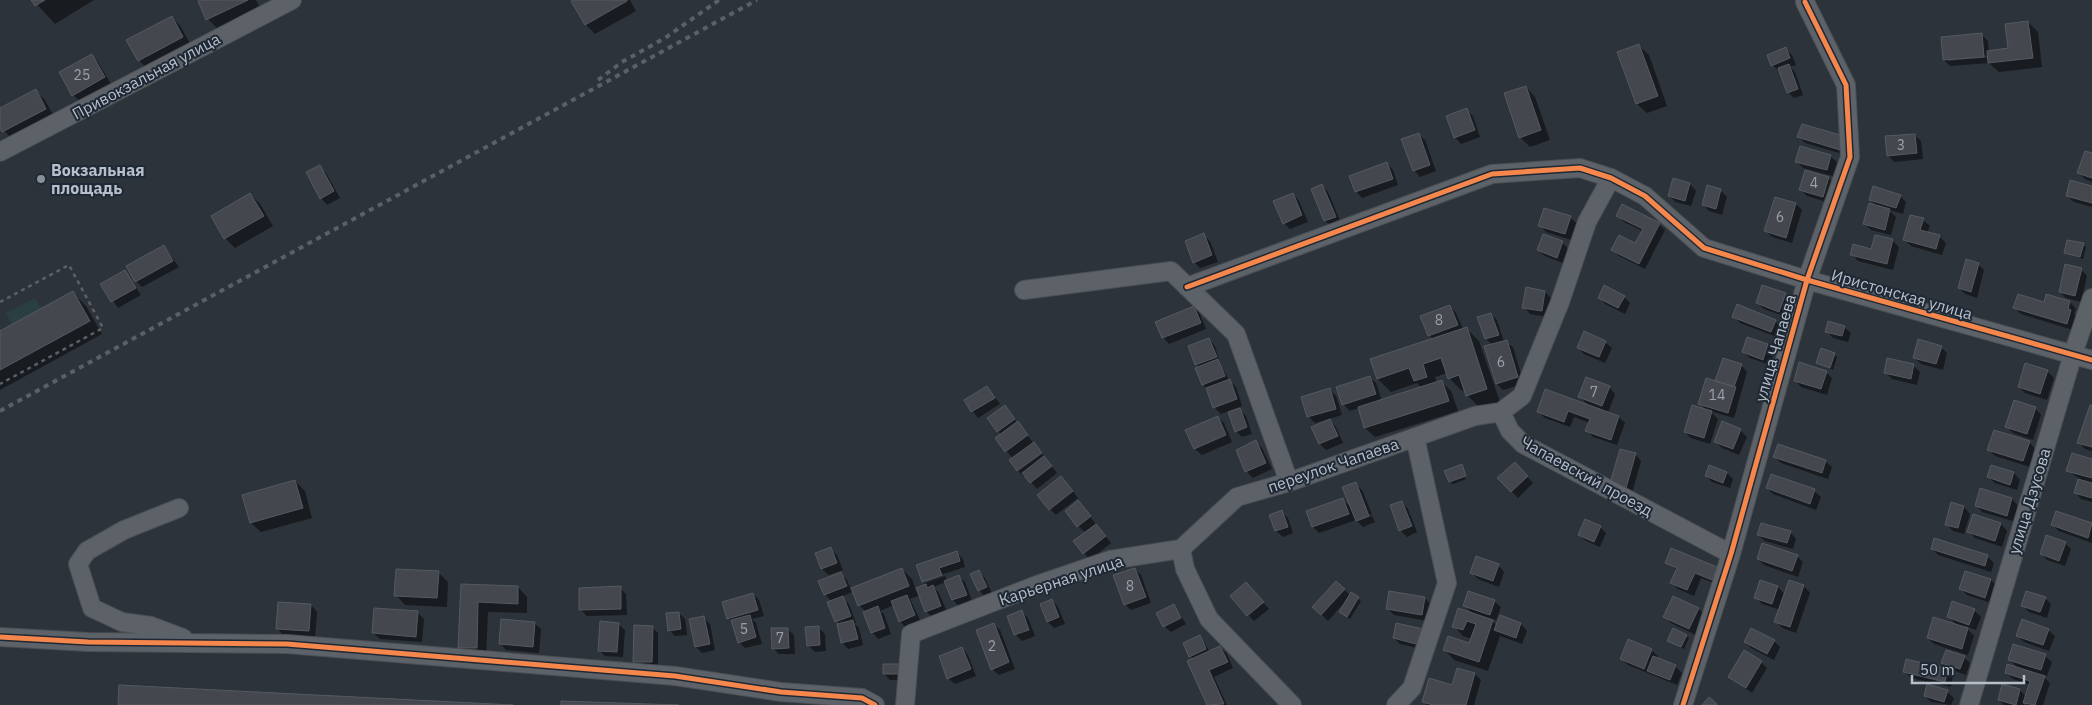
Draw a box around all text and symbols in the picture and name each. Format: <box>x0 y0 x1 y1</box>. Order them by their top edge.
street label: Привокзальная улица <box>68 28 224 124</box>
house number: 25 <box>74 66 90 84</box>
house number: 3 <box>1897 136 1905 154</box>
place label: Вокзальная площадь <box>51 160 145 198</box>
marker: Вокзальная площадь <box>35 173 47 185</box>
house number: 4 <box>1810 174 1818 192</box>
house number: 6 <box>1776 208 1784 226</box>
street label: Иристонская улица <box>1829 264 1975 324</box>
street label: улица Чапаева <box>1750 292 1800 404</box>
house number: 8 <box>1435 311 1443 329</box>
house number: 6 <box>1497 353 1505 371</box>
house number: 7 <box>1590 383 1598 401</box>
house number: 14 <box>1709 386 1725 404</box>
street label: Чапаевский проезд <box>1518 431 1657 521</box>
street label: переулок Чапаева <box>1265 433 1401 497</box>
street label: улица Дзусова <box>2003 445 2055 556</box>
street label: Карьерная улица <box>996 550 1126 609</box>
house number: 8 <box>1126 577 1134 595</box>
house number: 5 <box>740 620 748 638</box>
house number: 7 <box>776 629 784 647</box>
house number: 2 <box>988 637 996 655</box>
scale bar <box>1912 652 2024 684</box>
text: 50 m <box>1920 660 1955 679</box>

